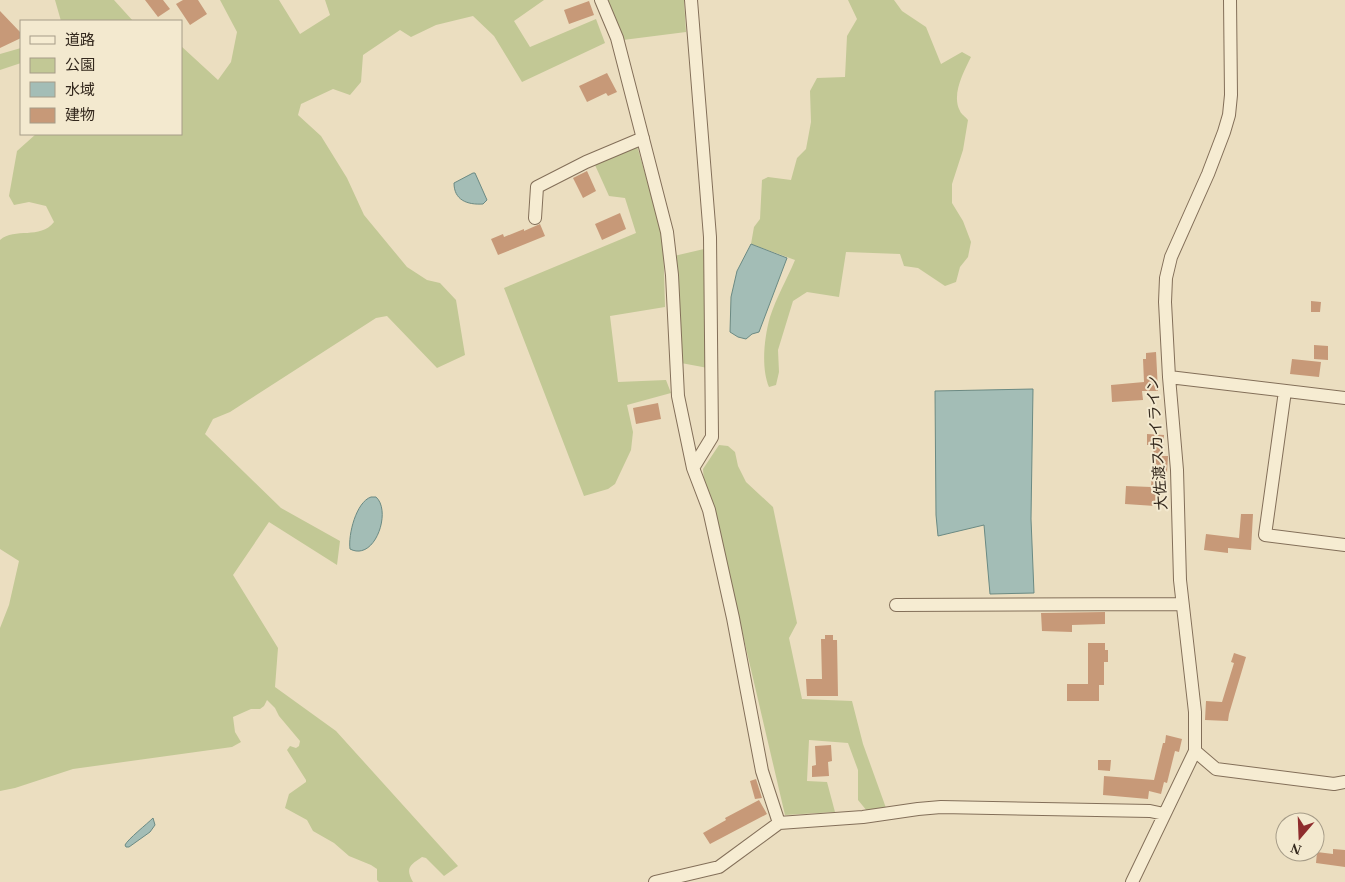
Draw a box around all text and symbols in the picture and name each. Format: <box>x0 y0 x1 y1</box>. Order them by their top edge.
legend <box>20 20 182 135</box>
text: 道路 <box>65 32 95 48</box>
text: 公園 <box>65 57 95 73</box>
text: 水域 <box>65 82 95 98</box>
text: 建物 <box>65 107 95 123</box>
street label: 大佐渡スカイライン <box>1144 375 1170 511</box>
north arrow <box>1275 812 1325 862</box>
text: N <box>1289 840 1303 858</box>

